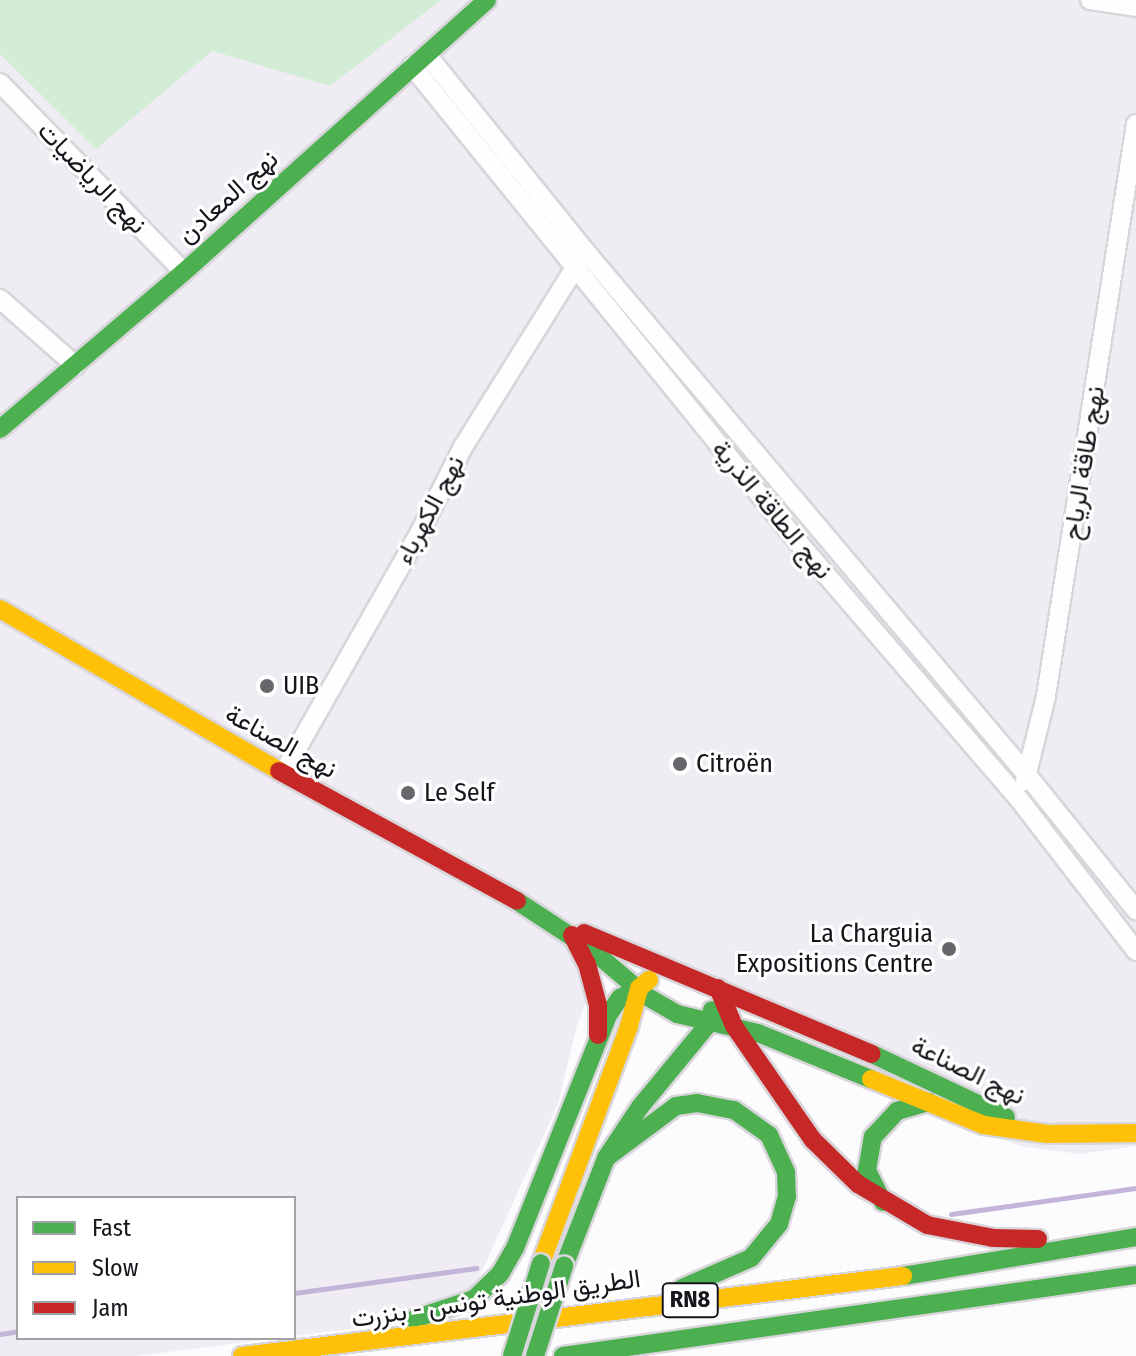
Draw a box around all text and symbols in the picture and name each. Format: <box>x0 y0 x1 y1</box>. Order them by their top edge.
street label: نهج الرياضيات <box>31 116 153 240</box>
street label: نهج المعادن <box>171 144 285 250</box>
street label: نهج طاقة الرياح <box>1056 384 1112 542</box>
street label: نهج الطاقة الذرية <box>705 434 839 586</box>
street label: نهج الكهرباء <box>388 450 472 570</box>
place label: UIB <box>283 670 319 702</box>
marker: UIB <box>258 677 276 695</box>
street label: نهج الصناعة <box>220 699 342 785</box>
place label: Citroën <box>696 748 773 780</box>
marker: Citroën <box>671 755 689 773</box>
place label: Le Self <box>424 777 494 809</box>
marker: Le Self <box>399 784 417 802</box>
place label: La Charguia Expositions Centre <box>736 918 933 980</box>
marker: La Charguia Expositions Centre <box>940 940 958 958</box>
street label: نهج الصناعة <box>906 1030 1030 1112</box>
legend <box>16 1196 296 1340</box>
text: Fast <box>92 1214 131 1242</box>
text: Slow <box>92 1254 138 1282</box>
street label: الطريق الوطنية تونس - بنزرت <box>349 1263 643 1335</box>
road number: RN8 <box>660 1280 720 1320</box>
text: Jam <box>92 1294 129 1322</box>

